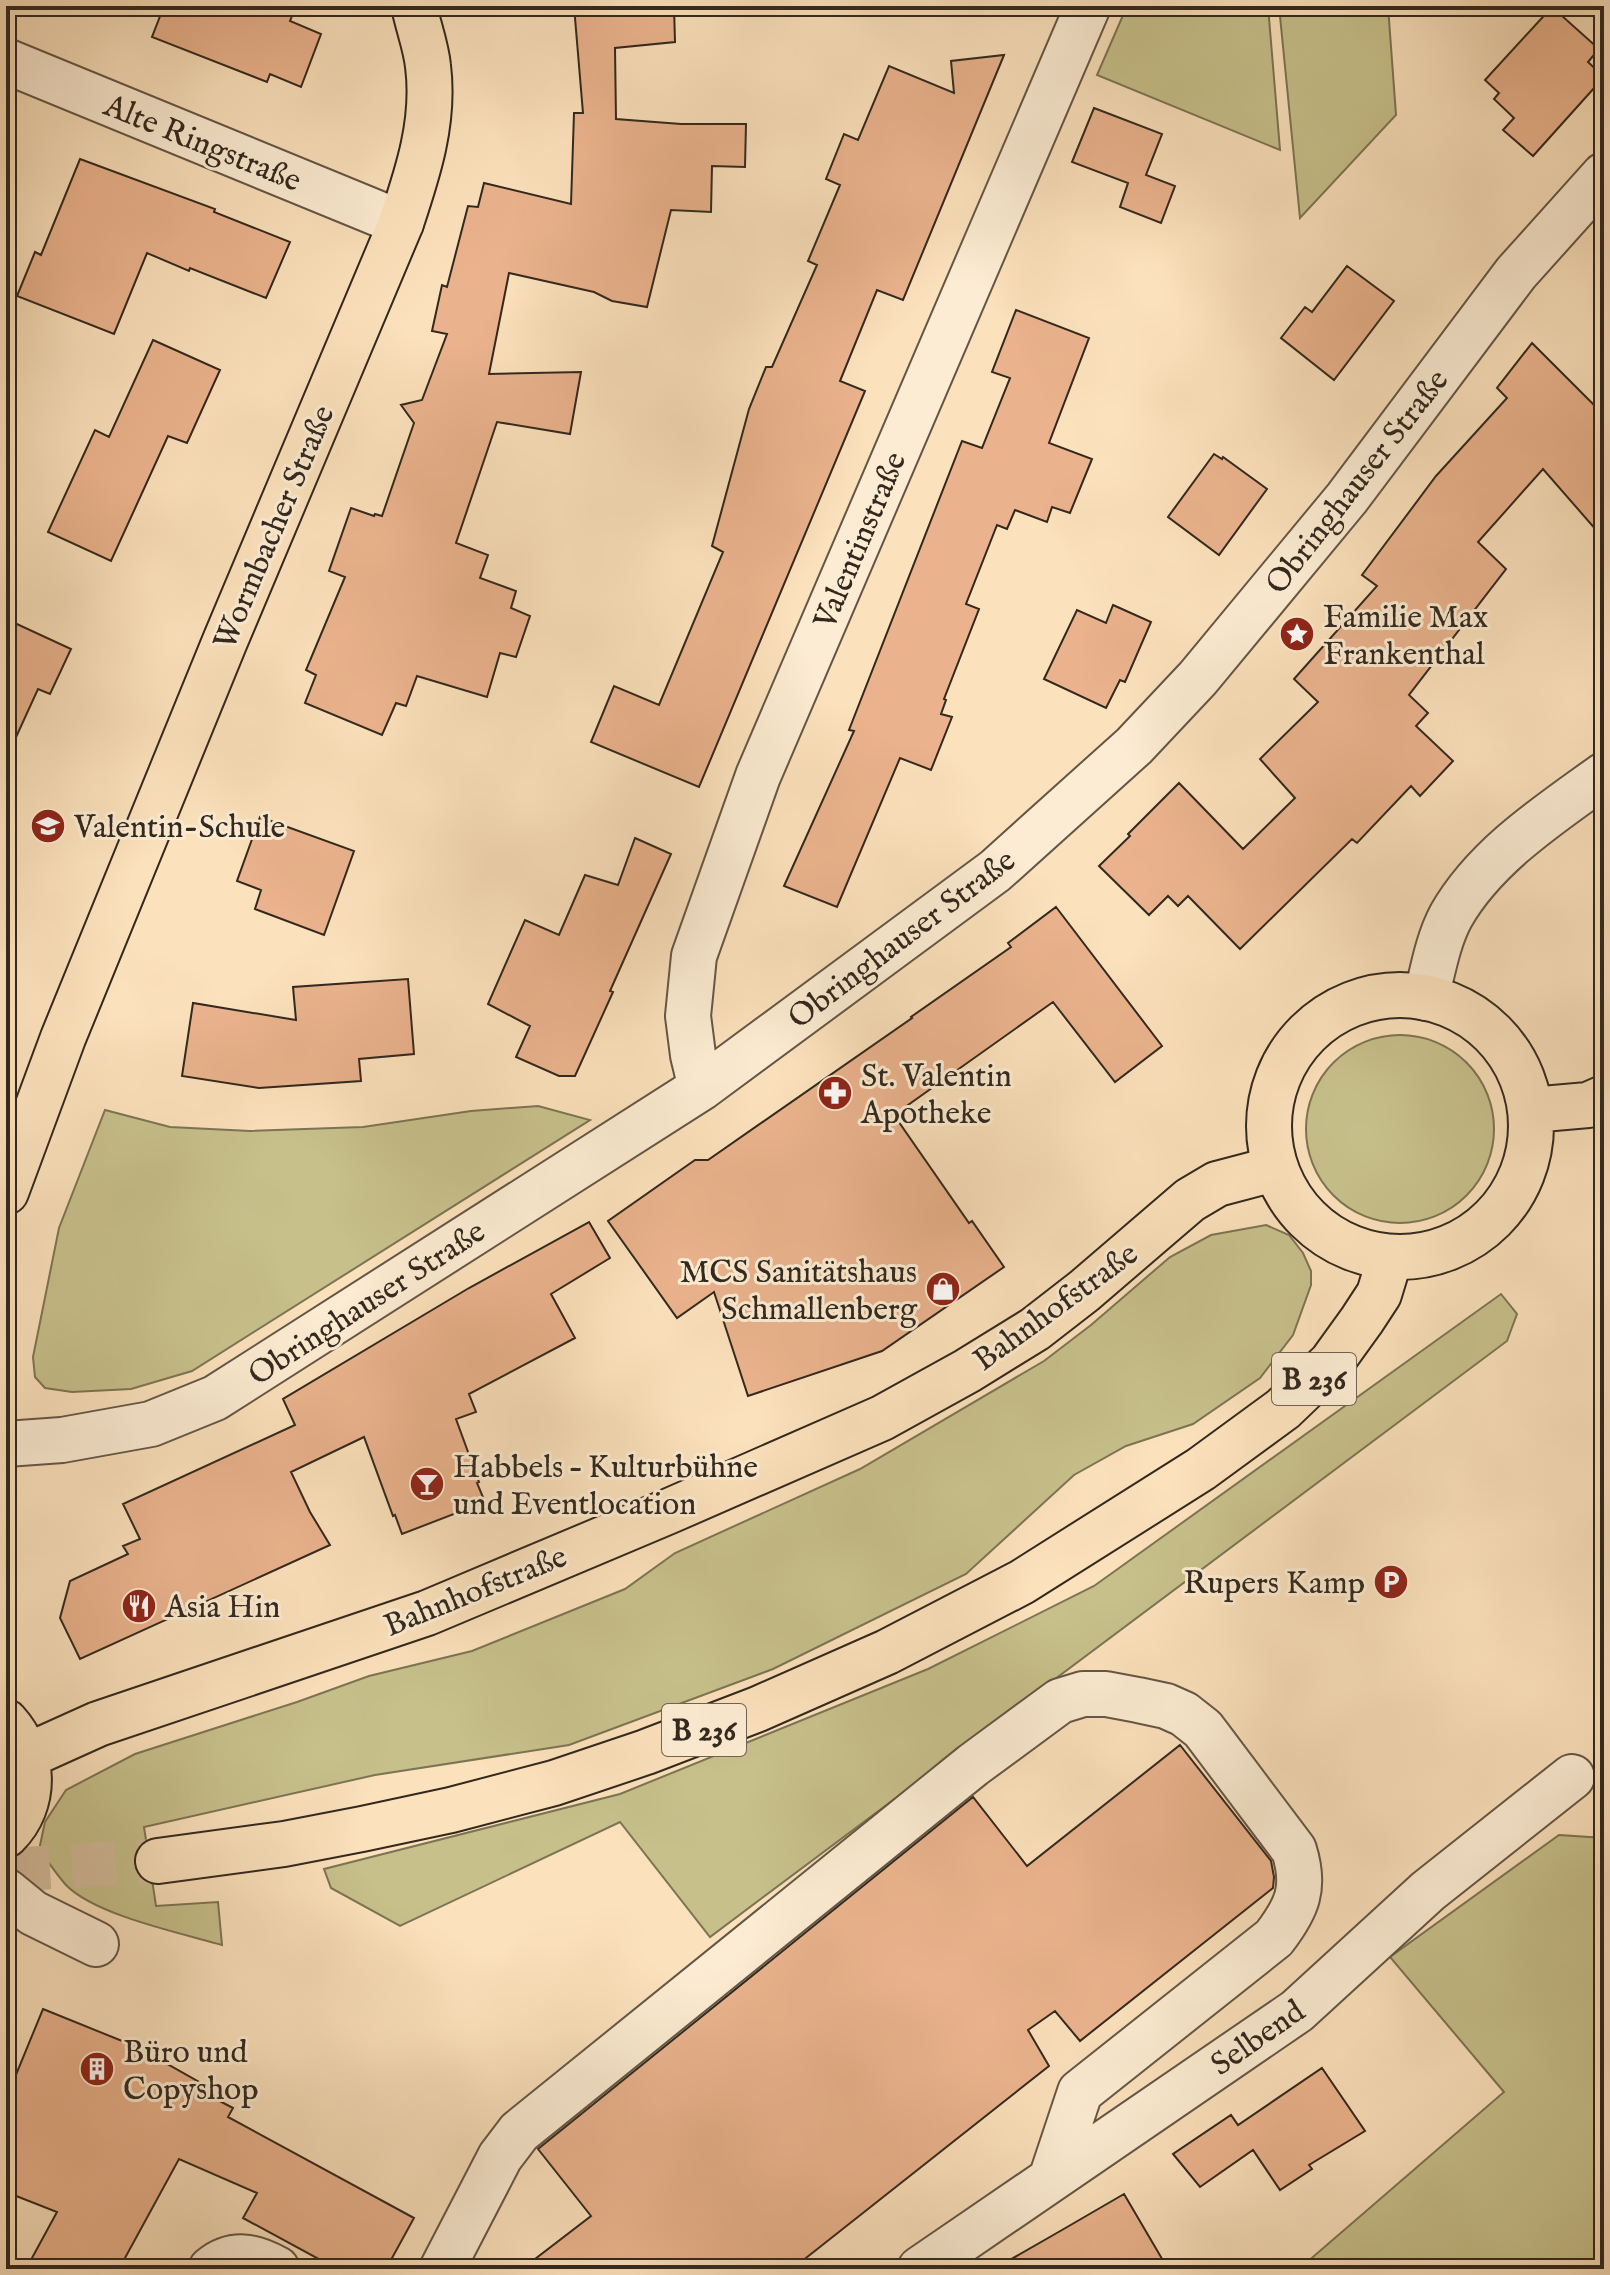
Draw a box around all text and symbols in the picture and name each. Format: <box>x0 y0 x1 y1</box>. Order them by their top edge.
street label: Alte Ringstraße <box>96 86 307 203</box>
street label: Obringhauser Straße <box>1257 362 1459 603</box>
street label: Wormbacher Straße <box>205 400 345 656</box>
street label: Valentinstraße <box>805 446 917 637</box>
place label: Familie Max Frankenthal <box>1323 598 1488 676</box>
place icon: Familie Max Frankenthal <box>1278 615 1316 653</box>
school or university icon: Valentin-Schule <box>29 807 67 845</box>
place label: Valentin-Schule <box>73 808 285 849</box>
street label: Obringhauser Straße <box>781 841 1024 1039</box>
place label: St. Valentin Apotheke <box>860 1057 1012 1135</box>
pharmacy icon: St. Valentin Apotheke <box>816 1074 854 1112</box>
street label: Obringhauser Straße <box>241 1212 494 1396</box>
street label: Bahnhofstraße <box>966 1235 1147 1382</box>
place label: MCS Sanitätshaus Schmallenberg <box>679 1253 918 1331</box>
shop icon: MCS Sanitätshaus Schmallenberg <box>924 1270 962 1308</box>
road number: B 236 <box>1272 1353 1356 1405</box>
place label: Habbels – Kulturbühne und Eventlocation <box>453 1448 758 1526</box>
bar icon: Habbels – Kulturbühne und Eventlocation <box>408 1465 446 1503</box>
street label: Bahnhofstraße <box>378 1537 573 1648</box>
parking icon: Rupers Kamp <box>1372 1563 1410 1601</box>
place label: Rupers Kamp <box>1183 1564 1365 1605</box>
restaurant icon: Asia Hin <box>120 1587 158 1625</box>
place label: Asia Hin <box>164 1588 280 1629</box>
road number: B 236 <box>662 1704 746 1756</box>
street label: Selbend <box>1203 1991 1314 2086</box>
place label: Büro und Copyshop <box>123 2033 259 2111</box>
building icon: Büro und Copyshop <box>78 2050 116 2088</box>

